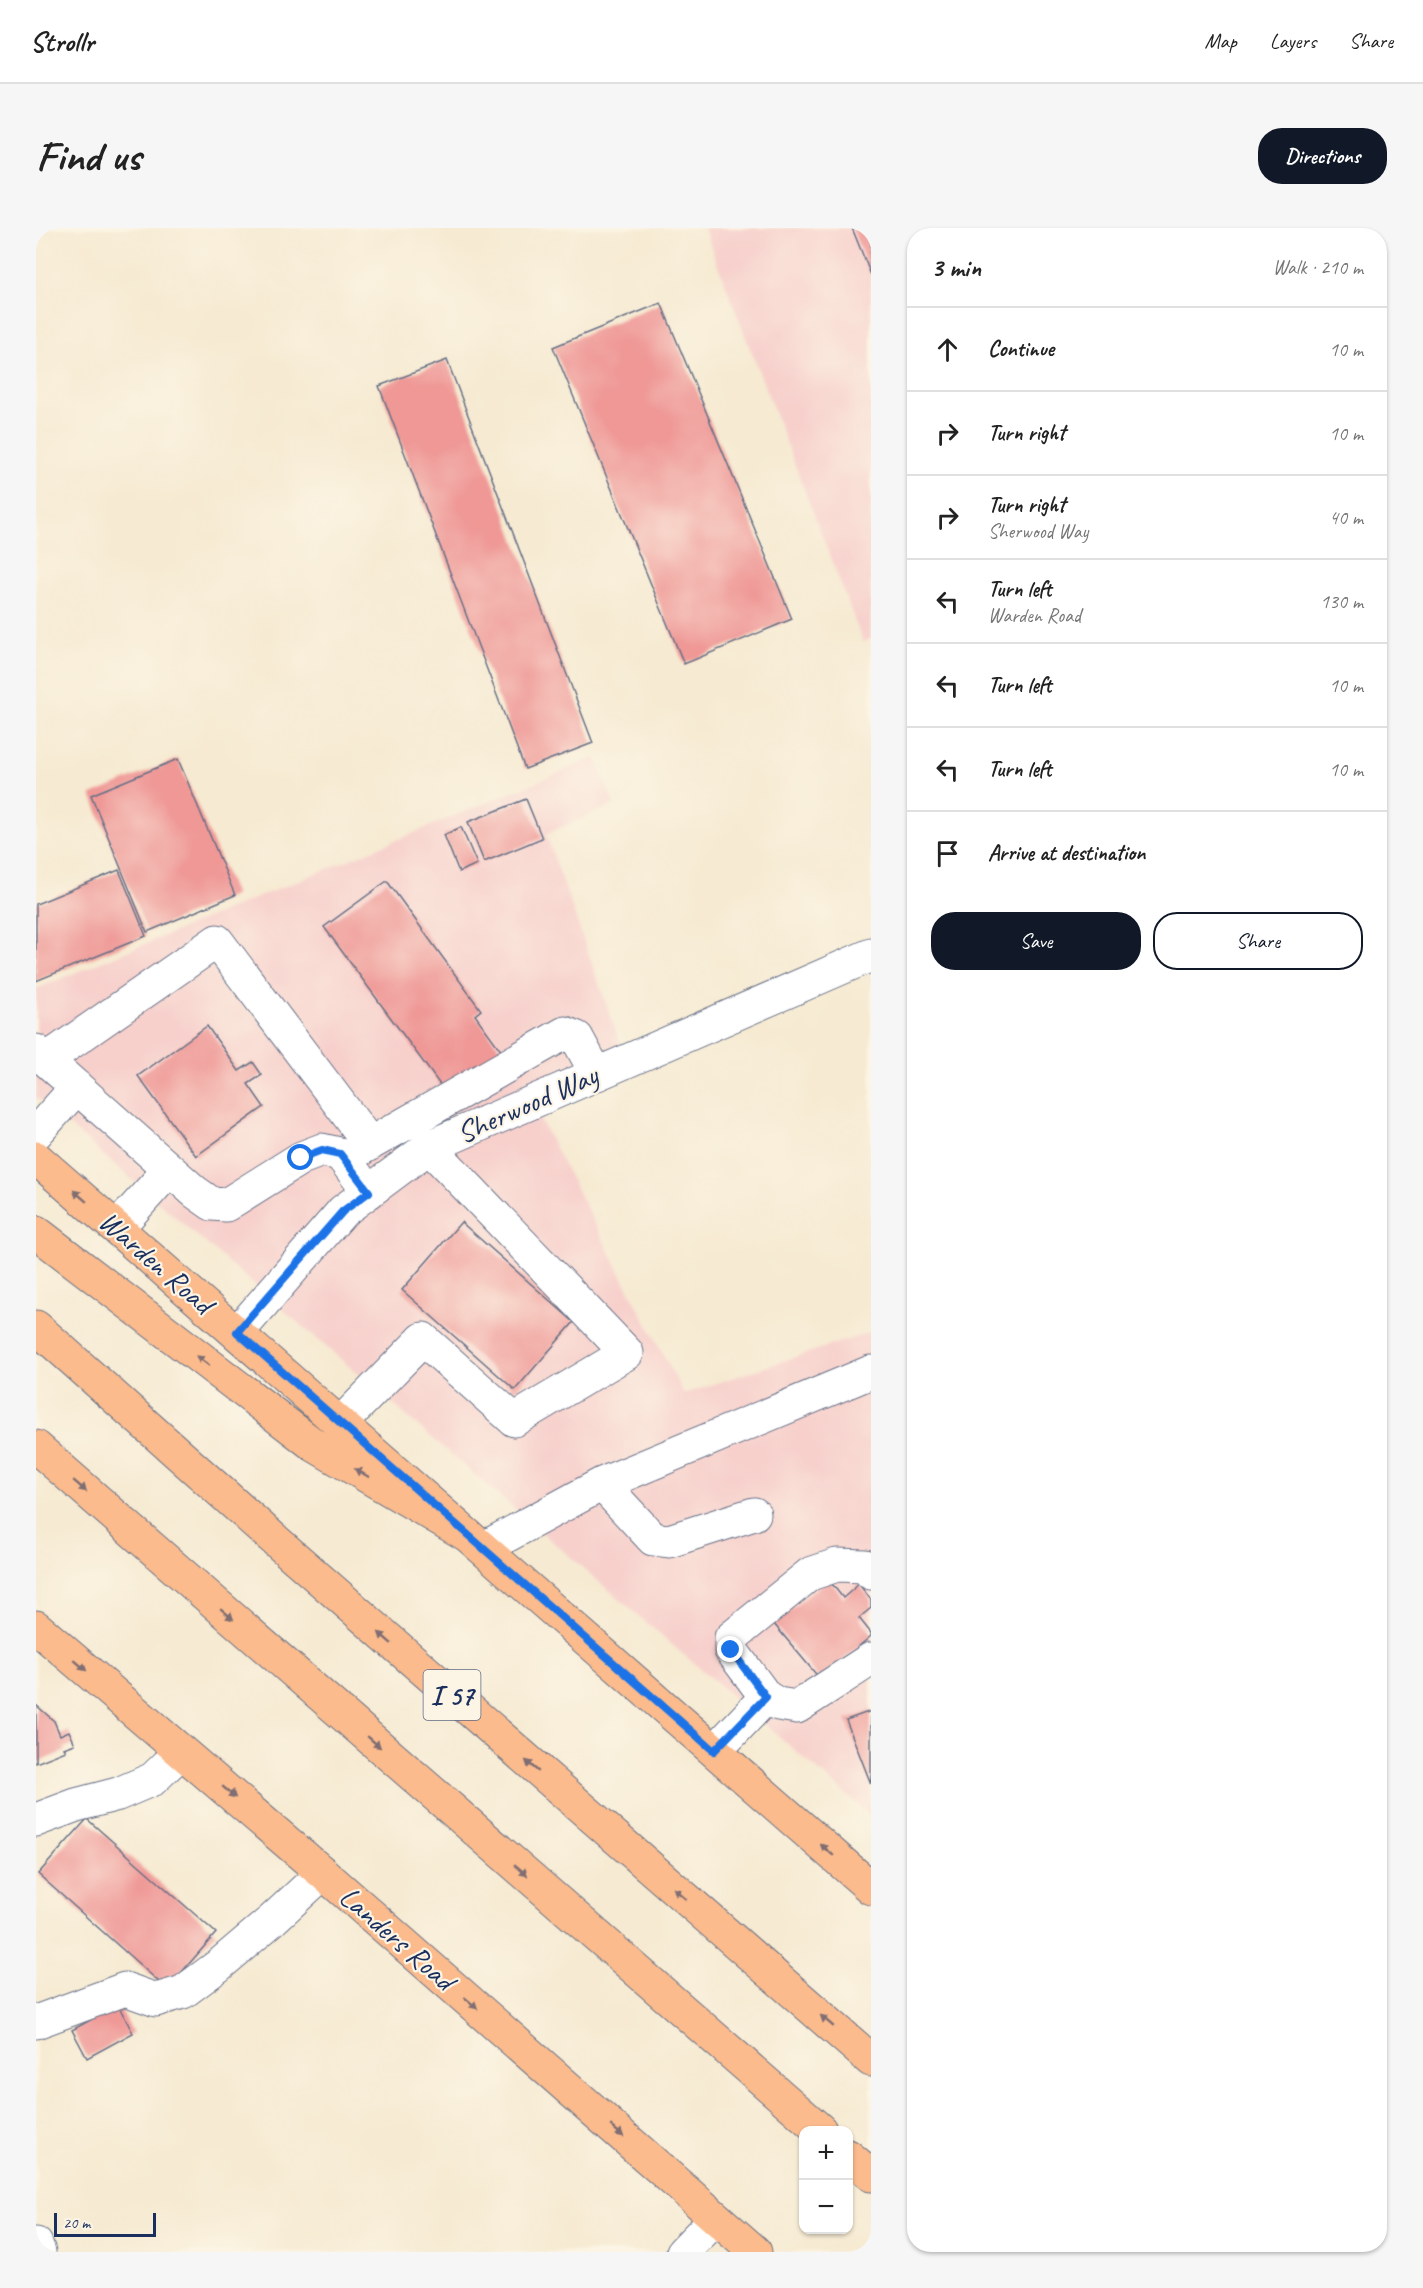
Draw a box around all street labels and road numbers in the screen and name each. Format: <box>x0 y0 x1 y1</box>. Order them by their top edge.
street label: Sherwood Way <box>451 1055 605 1152</box>
street label: Warden Road <box>91 1202 224 1325</box>
road number: I 57 <box>424 1670 480 1720</box>
street label: Landers Road <box>332 1878 466 2001</box>

